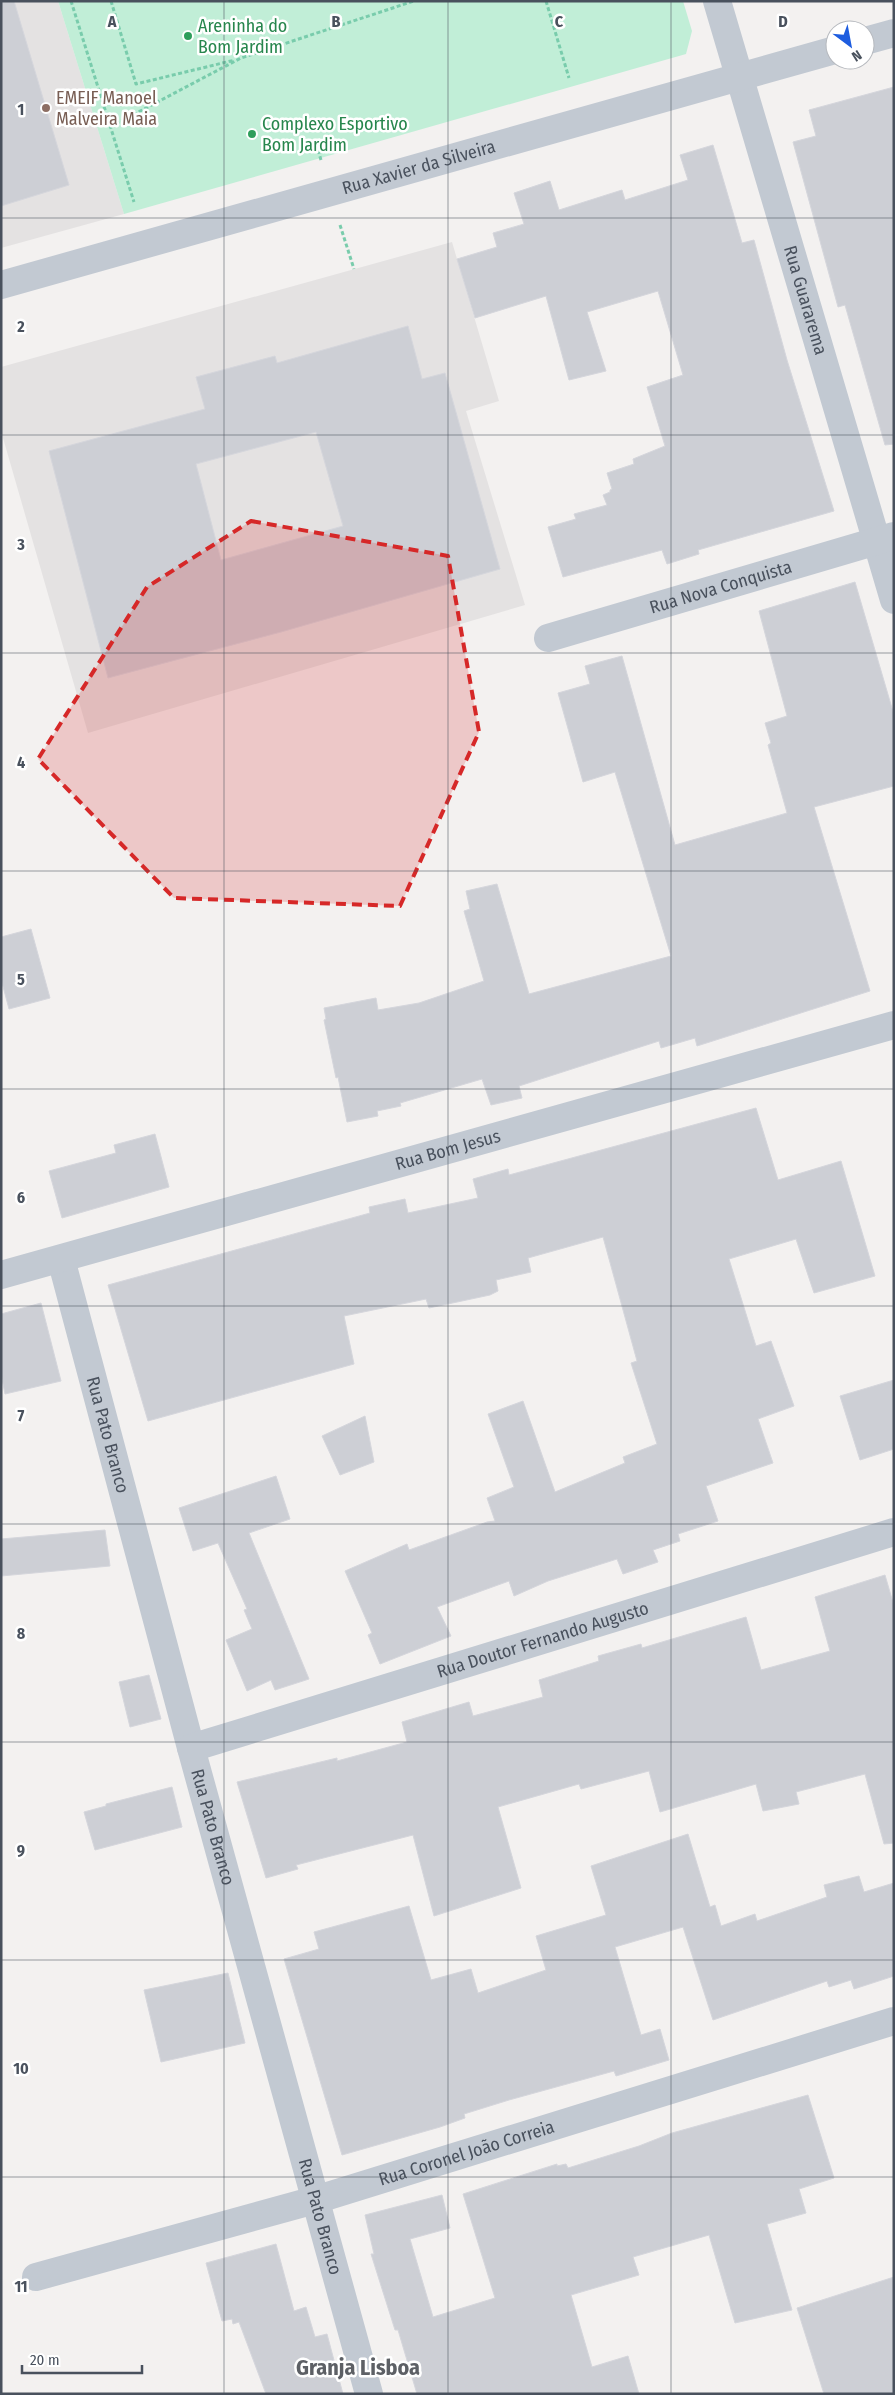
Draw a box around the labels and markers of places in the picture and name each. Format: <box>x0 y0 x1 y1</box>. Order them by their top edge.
place label: Areninha do Bom Jardim <box>198 15 287 58</box>
marker: Areninha do Bom Jardim <box>182 30 194 42</box>
place label: EMEIF Manoel Malveira Maia <box>56 87 157 130</box>
marker: EMEIF Manoel Malveira Maia <box>40 102 52 114</box>
place label: Complexo Esportivo Bom Jardim <box>262 113 408 156</box>
marker: Complexo Esportivo Bom Jardim <box>246 128 258 140</box>

